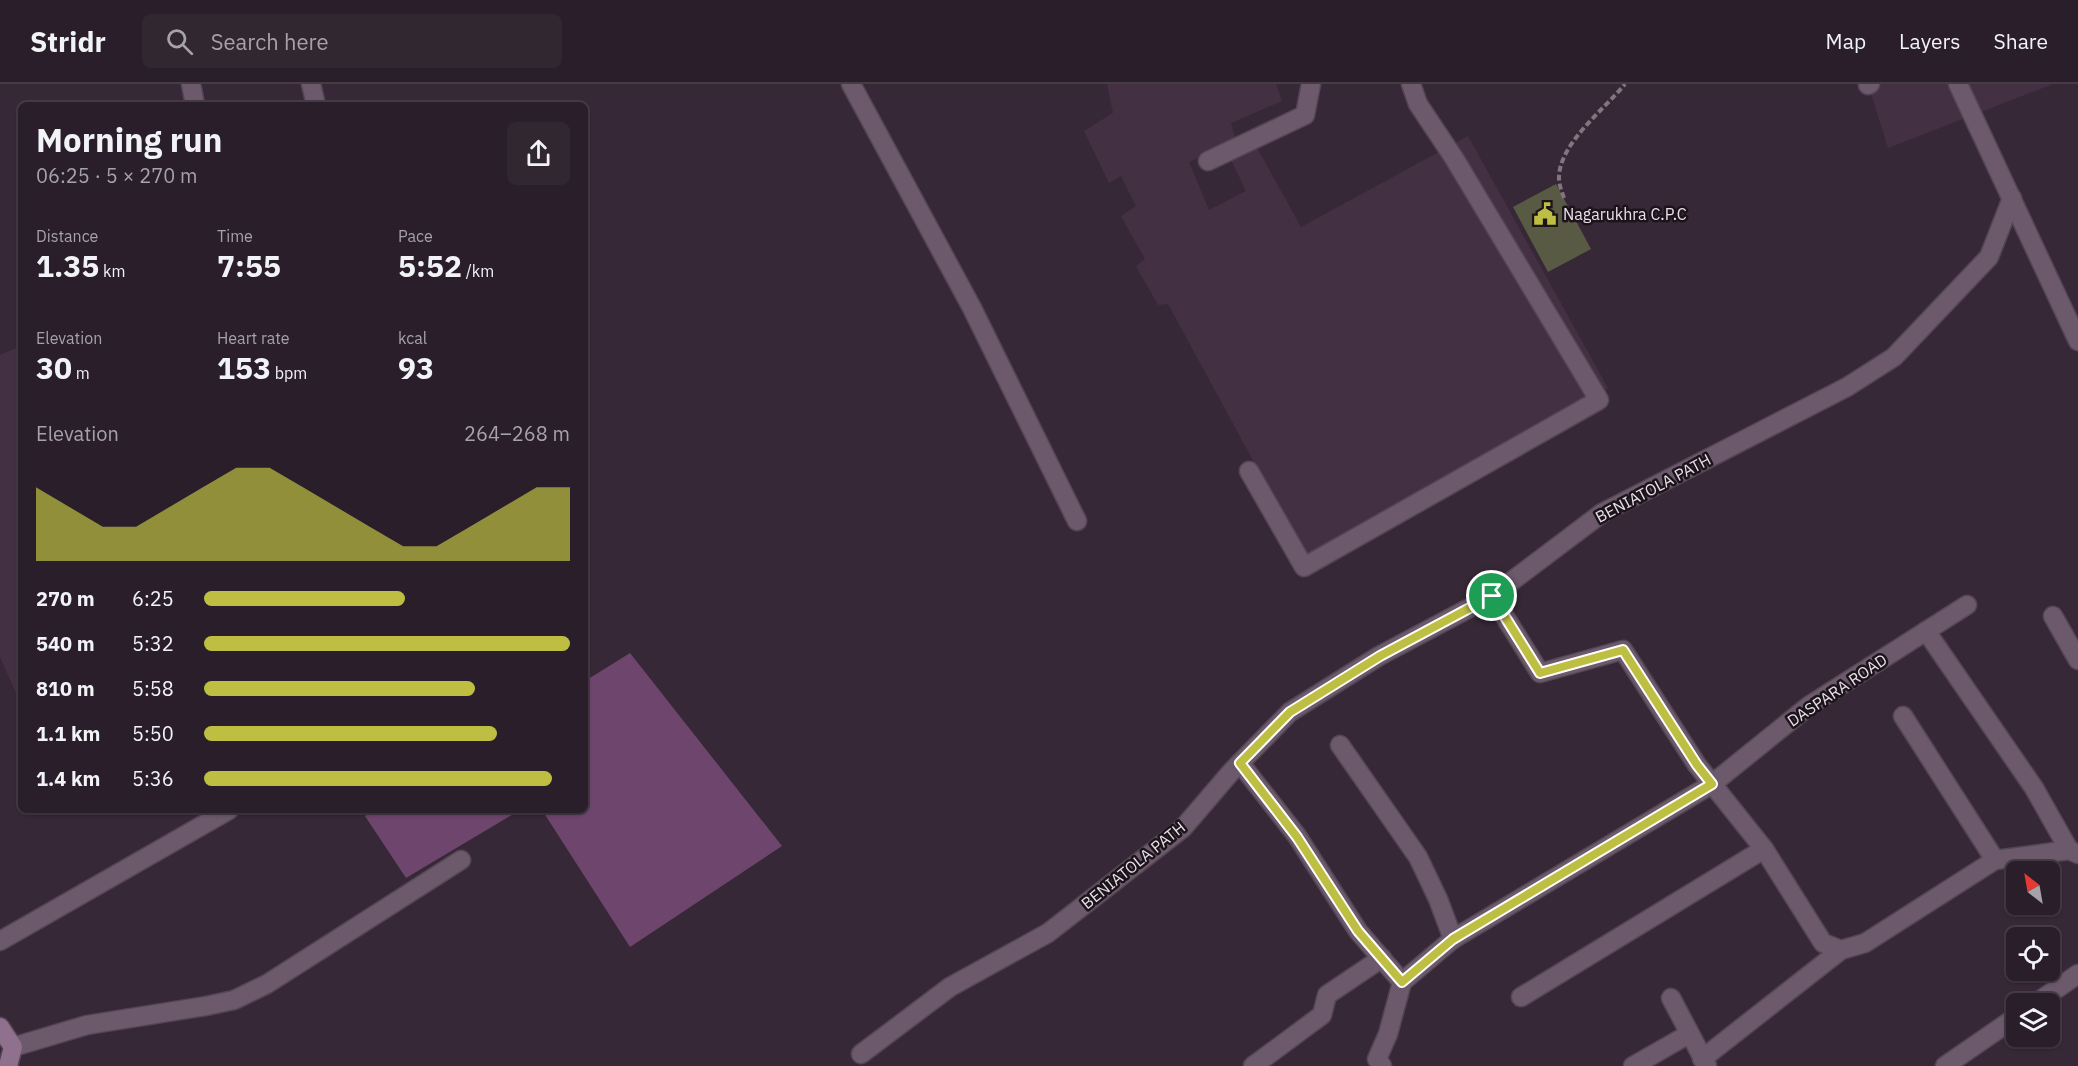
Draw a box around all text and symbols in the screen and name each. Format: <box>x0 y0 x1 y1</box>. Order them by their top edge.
search box <box>142 14 562 68</box>
text: Stridr <box>30 23 106 60</box>
icon: search <box>163 25 196 58</box>
text: Search here <box>211 27 329 56</box>
text: Map <box>1826 27 1866 55</box>
text: Layers <box>1899 27 1961 55</box>
text: Share <box>1994 27 2048 55</box>
text: Morning run <box>36 118 222 161</box>
button: share <box>507 122 570 185</box>
text: 06:25 · 5 × 270 m <box>36 162 197 189</box>
public building icon: Nagarukhra C.P.C <box>1532 201 1558 227</box>
place label: Nagarukhra C.P.C <box>1563 204 1687 224</box>
text: Distance <box>36 226 98 246</box>
text: Time <box>217 226 253 246</box>
text: Pace <box>398 226 433 246</box>
text: 1.35 <box>36 246 99 285</box>
text: 7:55 <box>217 246 281 285</box>
text: 5:52 <box>398 246 462 285</box>
text: km <box>99 261 126 281</box>
text: /km <box>462 261 494 281</box>
text: Elevation <box>36 328 102 348</box>
text: Heart rate <box>217 328 290 348</box>
text: kcal <box>398 328 427 348</box>
text: 30 <box>36 348 72 387</box>
text: 153 <box>217 348 271 387</box>
text: 93 <box>398 348 434 387</box>
text: m <box>72 363 90 383</box>
text: bpm <box>271 363 307 383</box>
text: Elevation <box>36 420 119 447</box>
text: 264–268 m <box>464 420 570 447</box>
street label: BENIATOLA PATH <box>1592 449 1714 527</box>
pin <box>1466 570 1517 621</box>
icon: arrive <box>1475 579 1508 612</box>
text: 270 m <box>36 585 95 612</box>
text: 6:25 <box>132 585 174 612</box>
text: 540 m <box>36 630 95 657</box>
text: 5:32 <box>132 630 174 657</box>
street label: DASPARA ROAD <box>1783 649 1891 731</box>
text: 810 m <box>36 675 95 702</box>
text: 5:58 <box>132 675 174 702</box>
text: 1.1 km <box>36 720 100 747</box>
text: 5:50 <box>132 720 174 747</box>
text: 1.4 km <box>36 765 100 792</box>
text: 5:36 <box>132 765 174 792</box>
street label: BENIATOLA PATH <box>1077 817 1189 913</box>
north arrow <box>2006 861 2060 915</box>
map controls <box>2006 861 2060 1047</box>
button: locate <box>2006 927 2060 981</box>
button: layers <box>2006 993 2060 1047</box>

